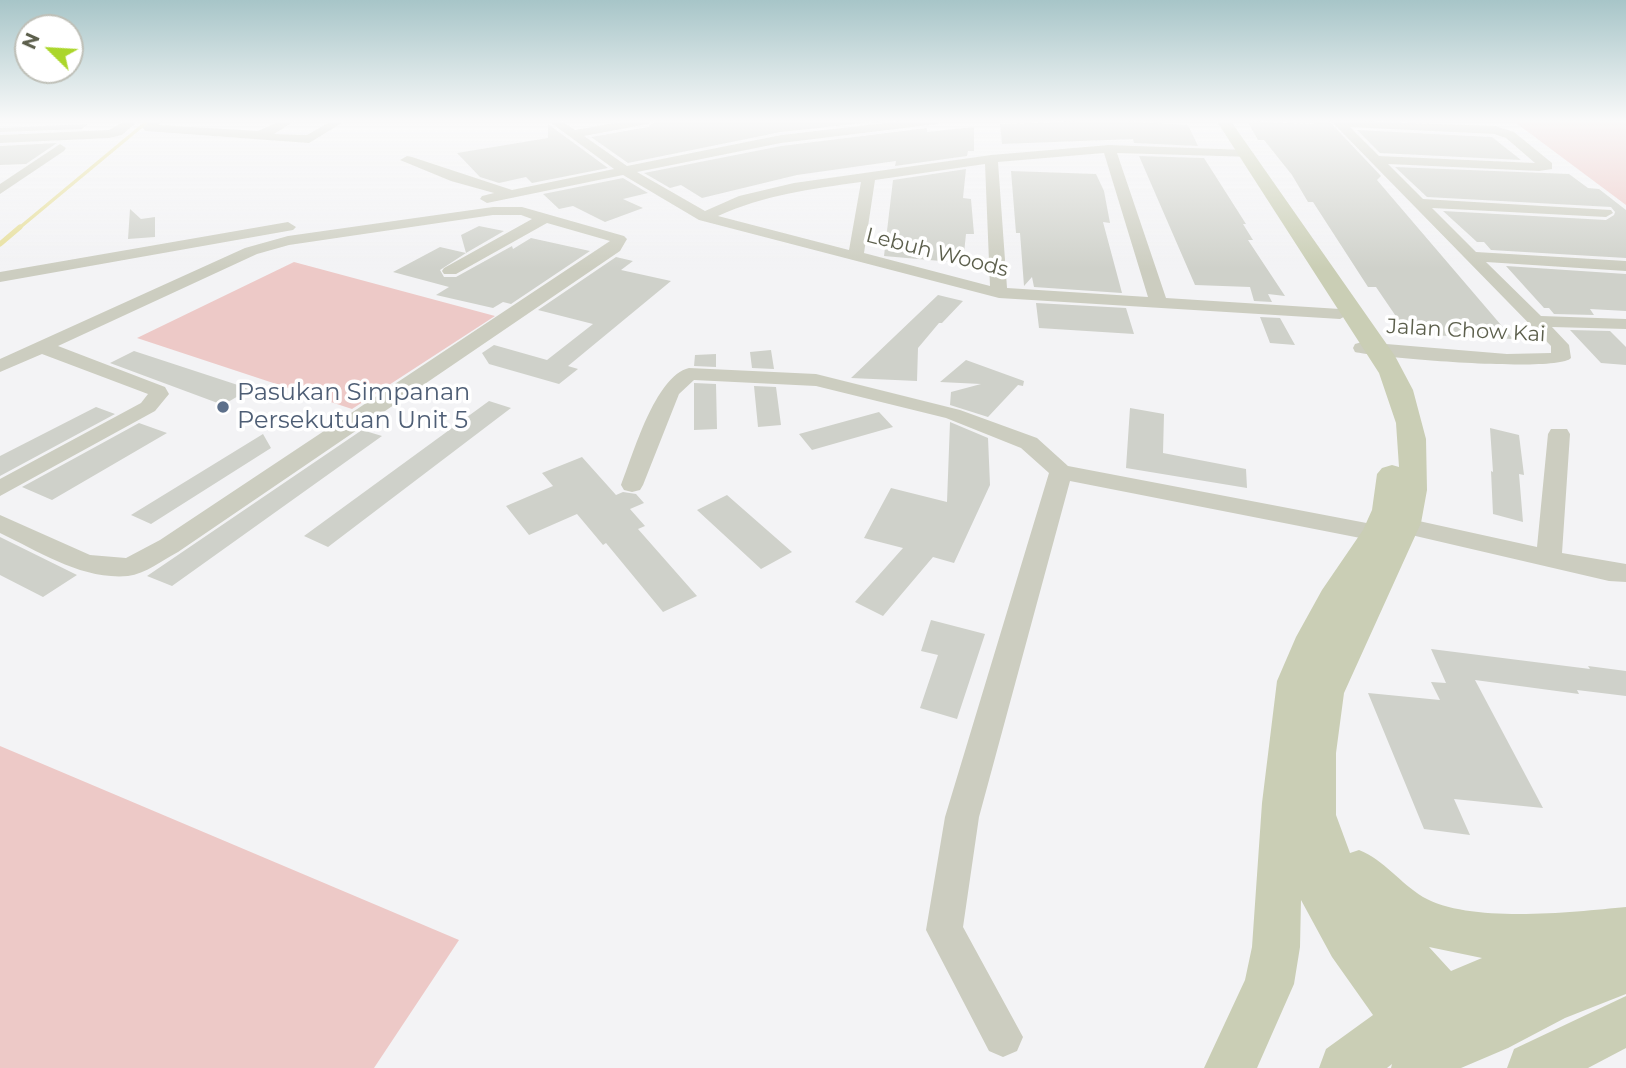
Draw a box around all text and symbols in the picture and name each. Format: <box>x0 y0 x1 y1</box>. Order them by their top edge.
north arrow <box>14 14 84 84</box>
text: N <box>18 29 45 53</box>
street label: Lebuh Woods <box>863 223 1011 283</box>
street label: Jalan Chow Kai <box>1386 314 1546 348</box>
place label: Pasukan Simpanan Persekutuan Unit 5 <box>237 379 470 435</box>
marker: Pasukan Simpanan Persekutuan Unit 5 <box>215 399 231 415</box>

